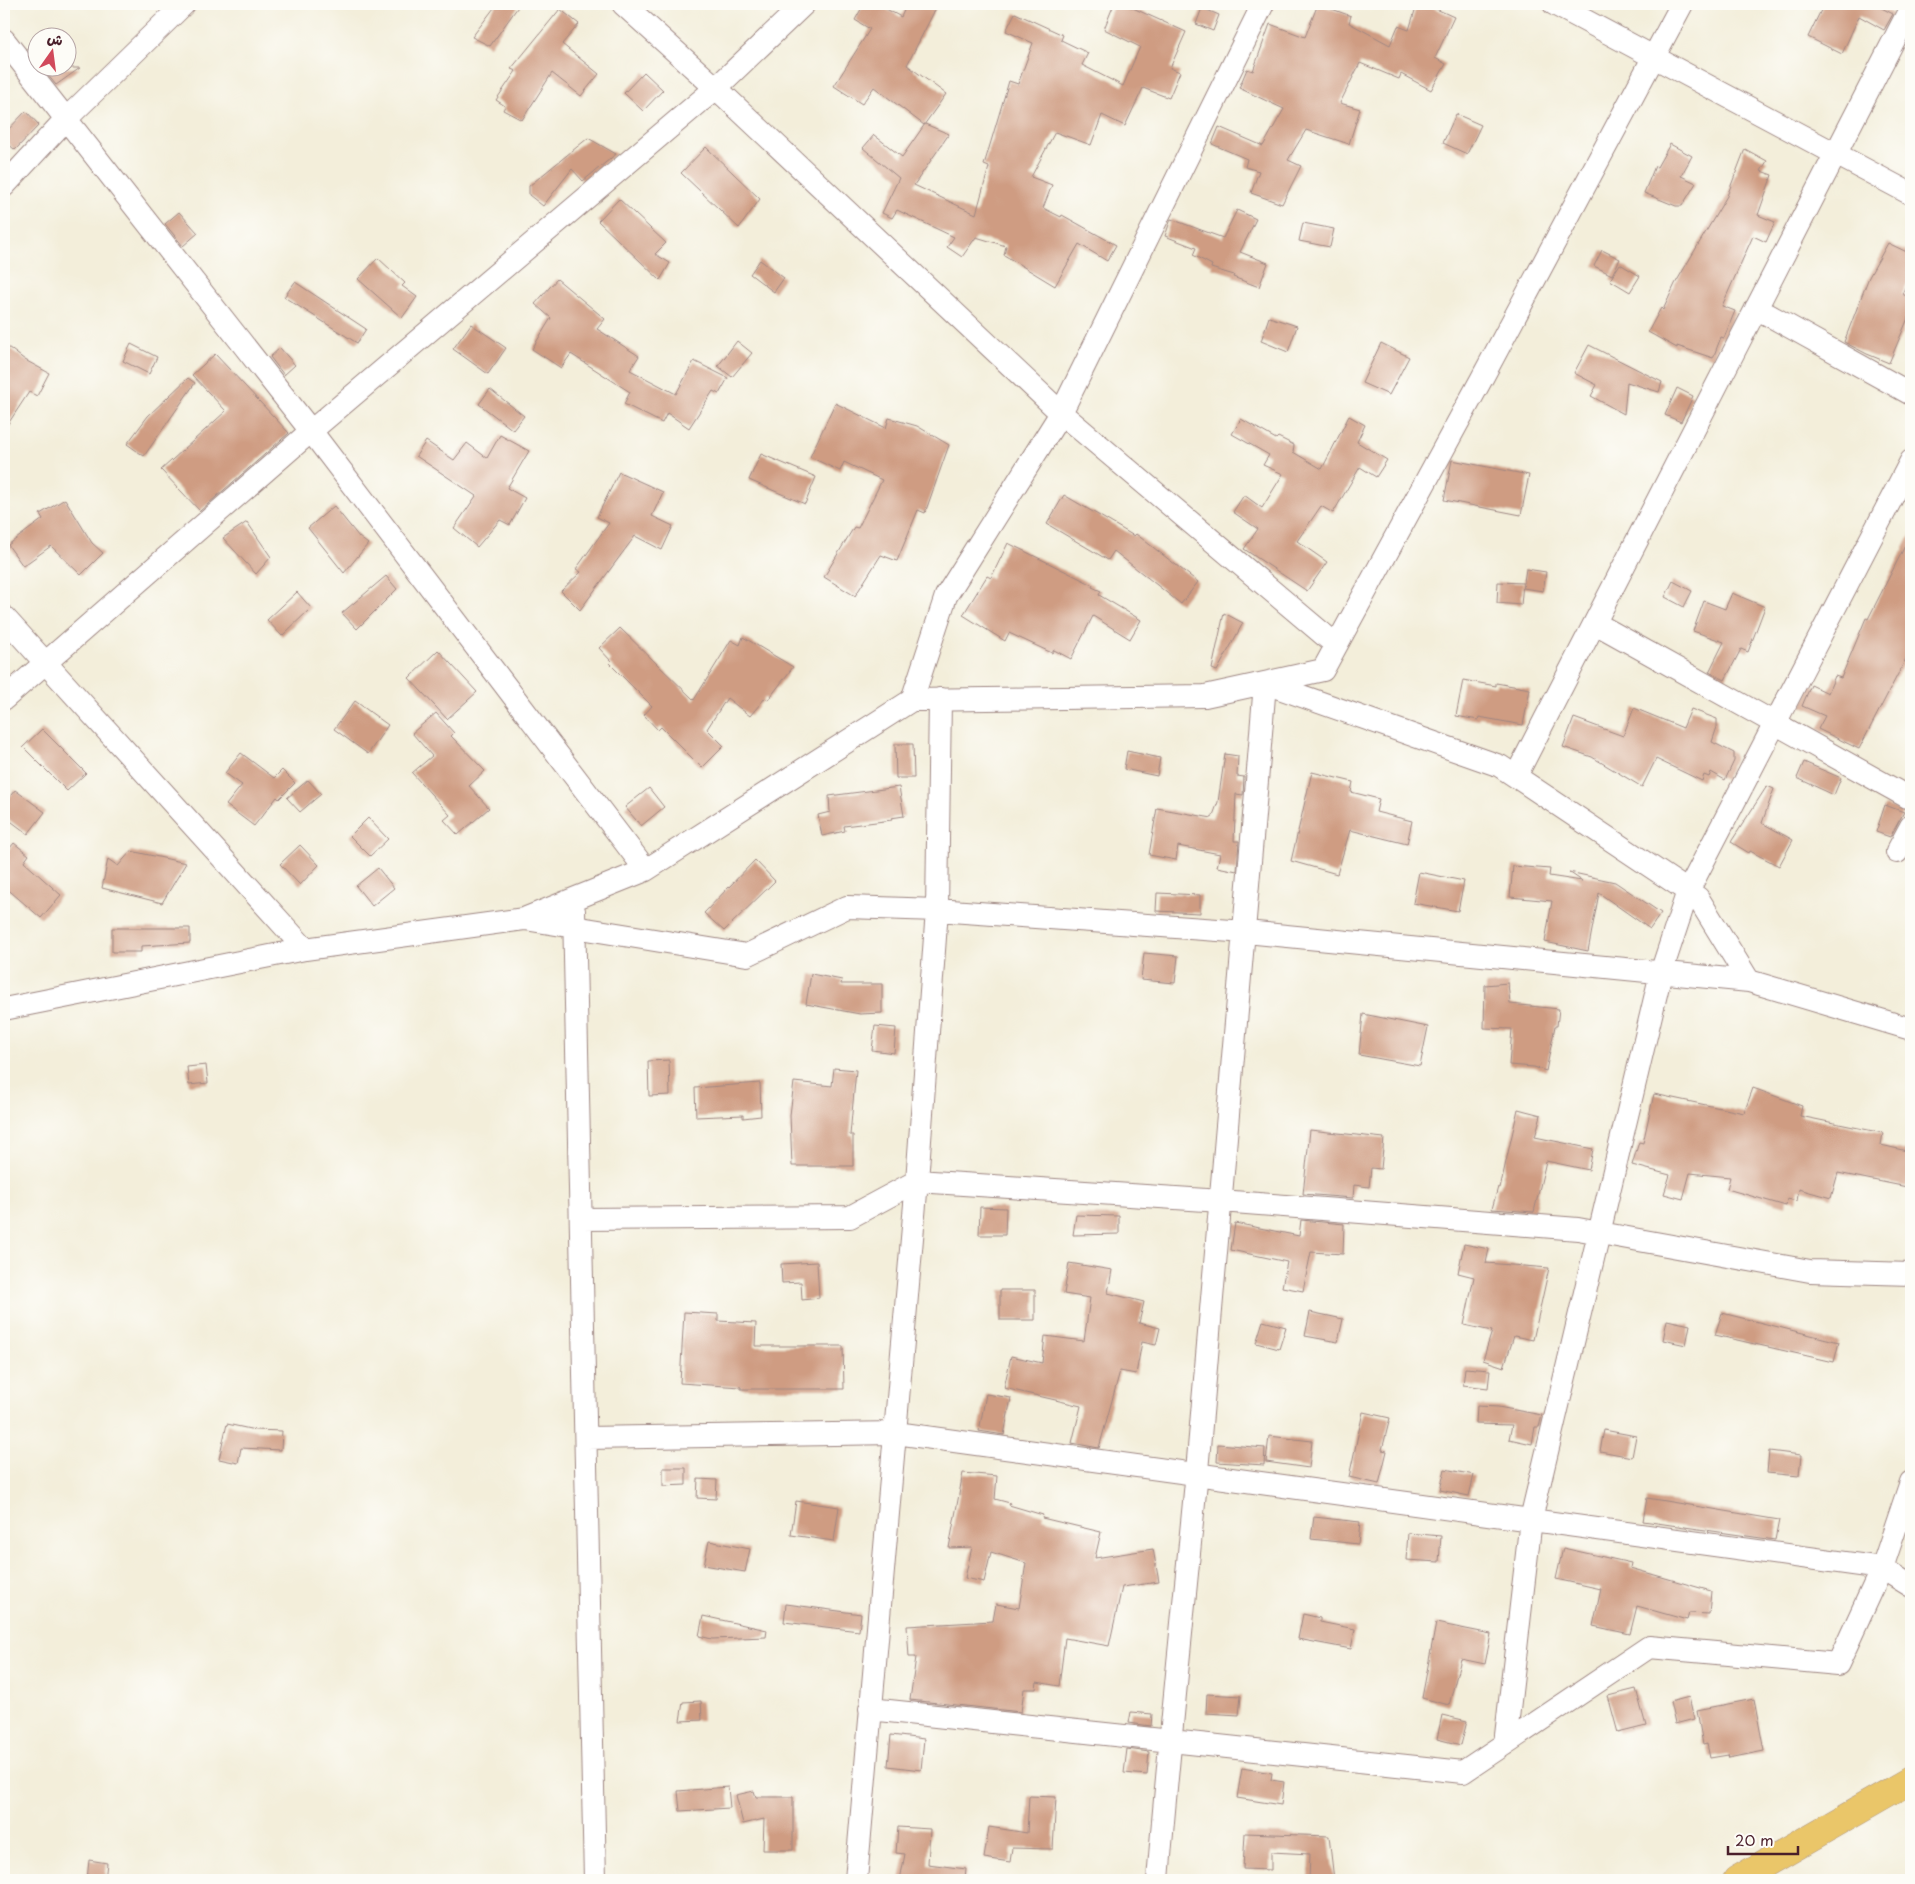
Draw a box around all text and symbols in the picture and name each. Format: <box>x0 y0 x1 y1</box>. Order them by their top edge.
text: ش <box>45 27 65 51</box>
north arrow <box>28 28 78 78</box>
scale bar <box>1728 1824 1798 1856</box>
text: 20 m <box>1735 1828 1774 1851</box>

